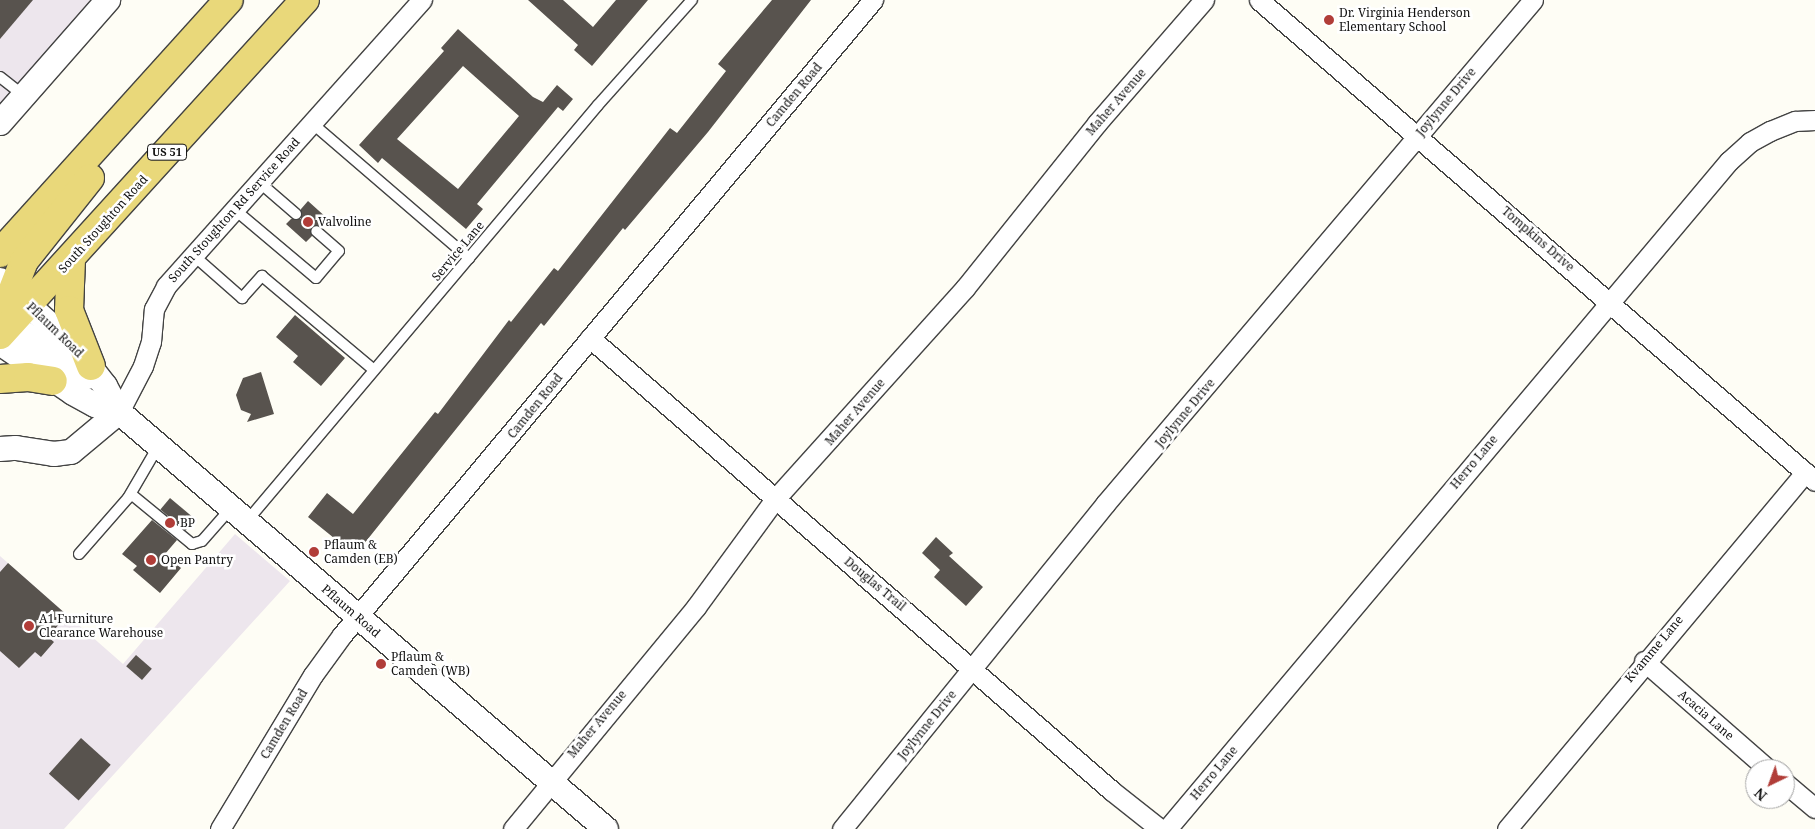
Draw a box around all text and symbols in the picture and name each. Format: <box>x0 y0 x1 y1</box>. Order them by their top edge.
place label: Dr. Virginia Henderson Elementary School <box>1339 6 1470 34</box>
marker: Dr. Virginia Henderson Elementary School <box>1323 14 1335 26</box>
street label: Camden Road <box>763 60 825 130</box>
street label: Joylynne Drive <box>1413 65 1479 139</box>
street label: Maher Avenue <box>1083 66 1149 138</box>
street label: South Stoughton Rd Service Road <box>165 135 303 285</box>
road number: US 51 <box>147 144 187 160</box>
street label: South Stoughton Road <box>55 172 151 276</box>
street label: Tompkins Drive <box>1499 204 1577 274</box>
place label: Valvoline <box>318 215 371 229</box>
marker: Valvoline <box>302 216 314 228</box>
street label: Service Lane <box>429 218 487 284</box>
street label: Pflaum Road <box>24 299 86 361</box>
street label: Camden Road <box>505 371 565 441</box>
street label: Maher Avenue <box>822 376 888 448</box>
street label: Joylynne Drive <box>1152 376 1218 450</box>
street label: Herro Lane <box>1447 432 1501 492</box>
place label: BP <box>180 516 195 530</box>
marker: BP <box>164 517 176 529</box>
place label: Pflaum & Camden (EB) <box>324 538 398 566</box>
marker: Pflaum & Camden (EB) <box>308 546 320 558</box>
place label: Open Pantry <box>161 553 233 567</box>
marker: Open Pantry <box>145 554 157 566</box>
street label: Douglas Trail <box>841 554 909 614</box>
street label: Pflaum Road <box>319 582 383 640</box>
place label: A1 Furniture Clearance Warehouse <box>39 612 163 640</box>
street label: Kvamme Lane <box>1622 613 1686 685</box>
marker: A1 Furniture Clearance Warehouse <box>23 620 35 632</box>
place label: Pflaum & Camden (WB) <box>391 650 470 678</box>
marker: Pflaum & Camden (WB) <box>375 658 387 670</box>
street label: Camden Road <box>257 686 311 762</box>
street label: Maher Avenue <box>565 687 629 761</box>
street label: Joylynne Drive <box>895 687 959 763</box>
street label: Acacia Lane <box>1675 687 1737 743</box>
street label: Herro Lane <box>1187 743 1241 803</box>
north arrow <box>1745 759 1795 809</box>
text: N <box>1750 784 1771 806</box>

